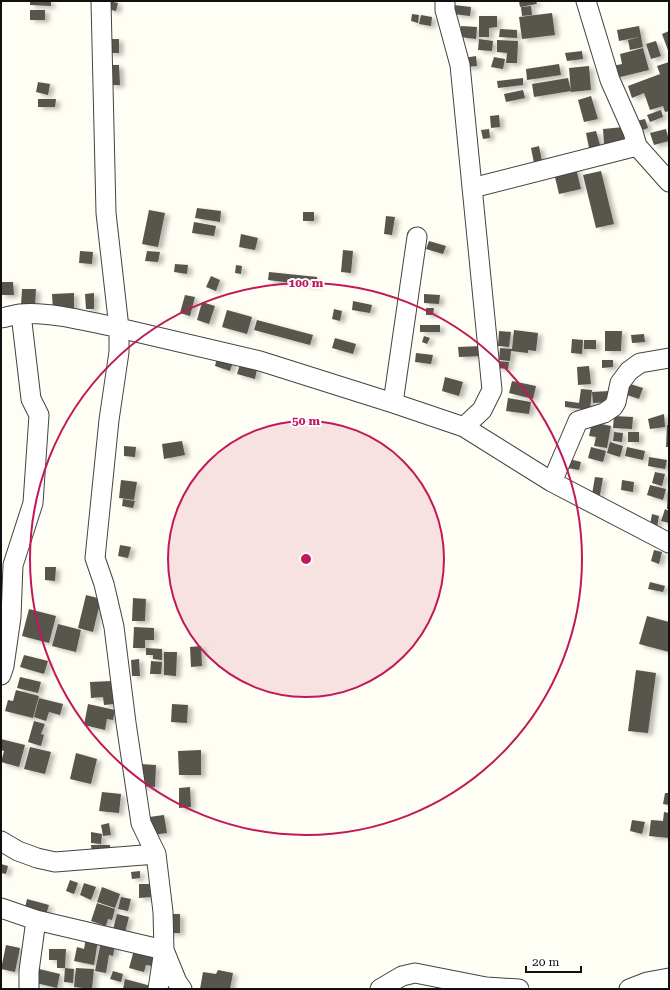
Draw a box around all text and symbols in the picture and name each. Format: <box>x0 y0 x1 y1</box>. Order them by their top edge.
text: 100 m <box>289 276 324 290</box>
text: 50 m <box>292 414 320 428</box>
centre of rings <box>299 552 313 566</box>
scale bar <box>526 948 581 974</box>
text: 20 m <box>532 955 559 969</box>

